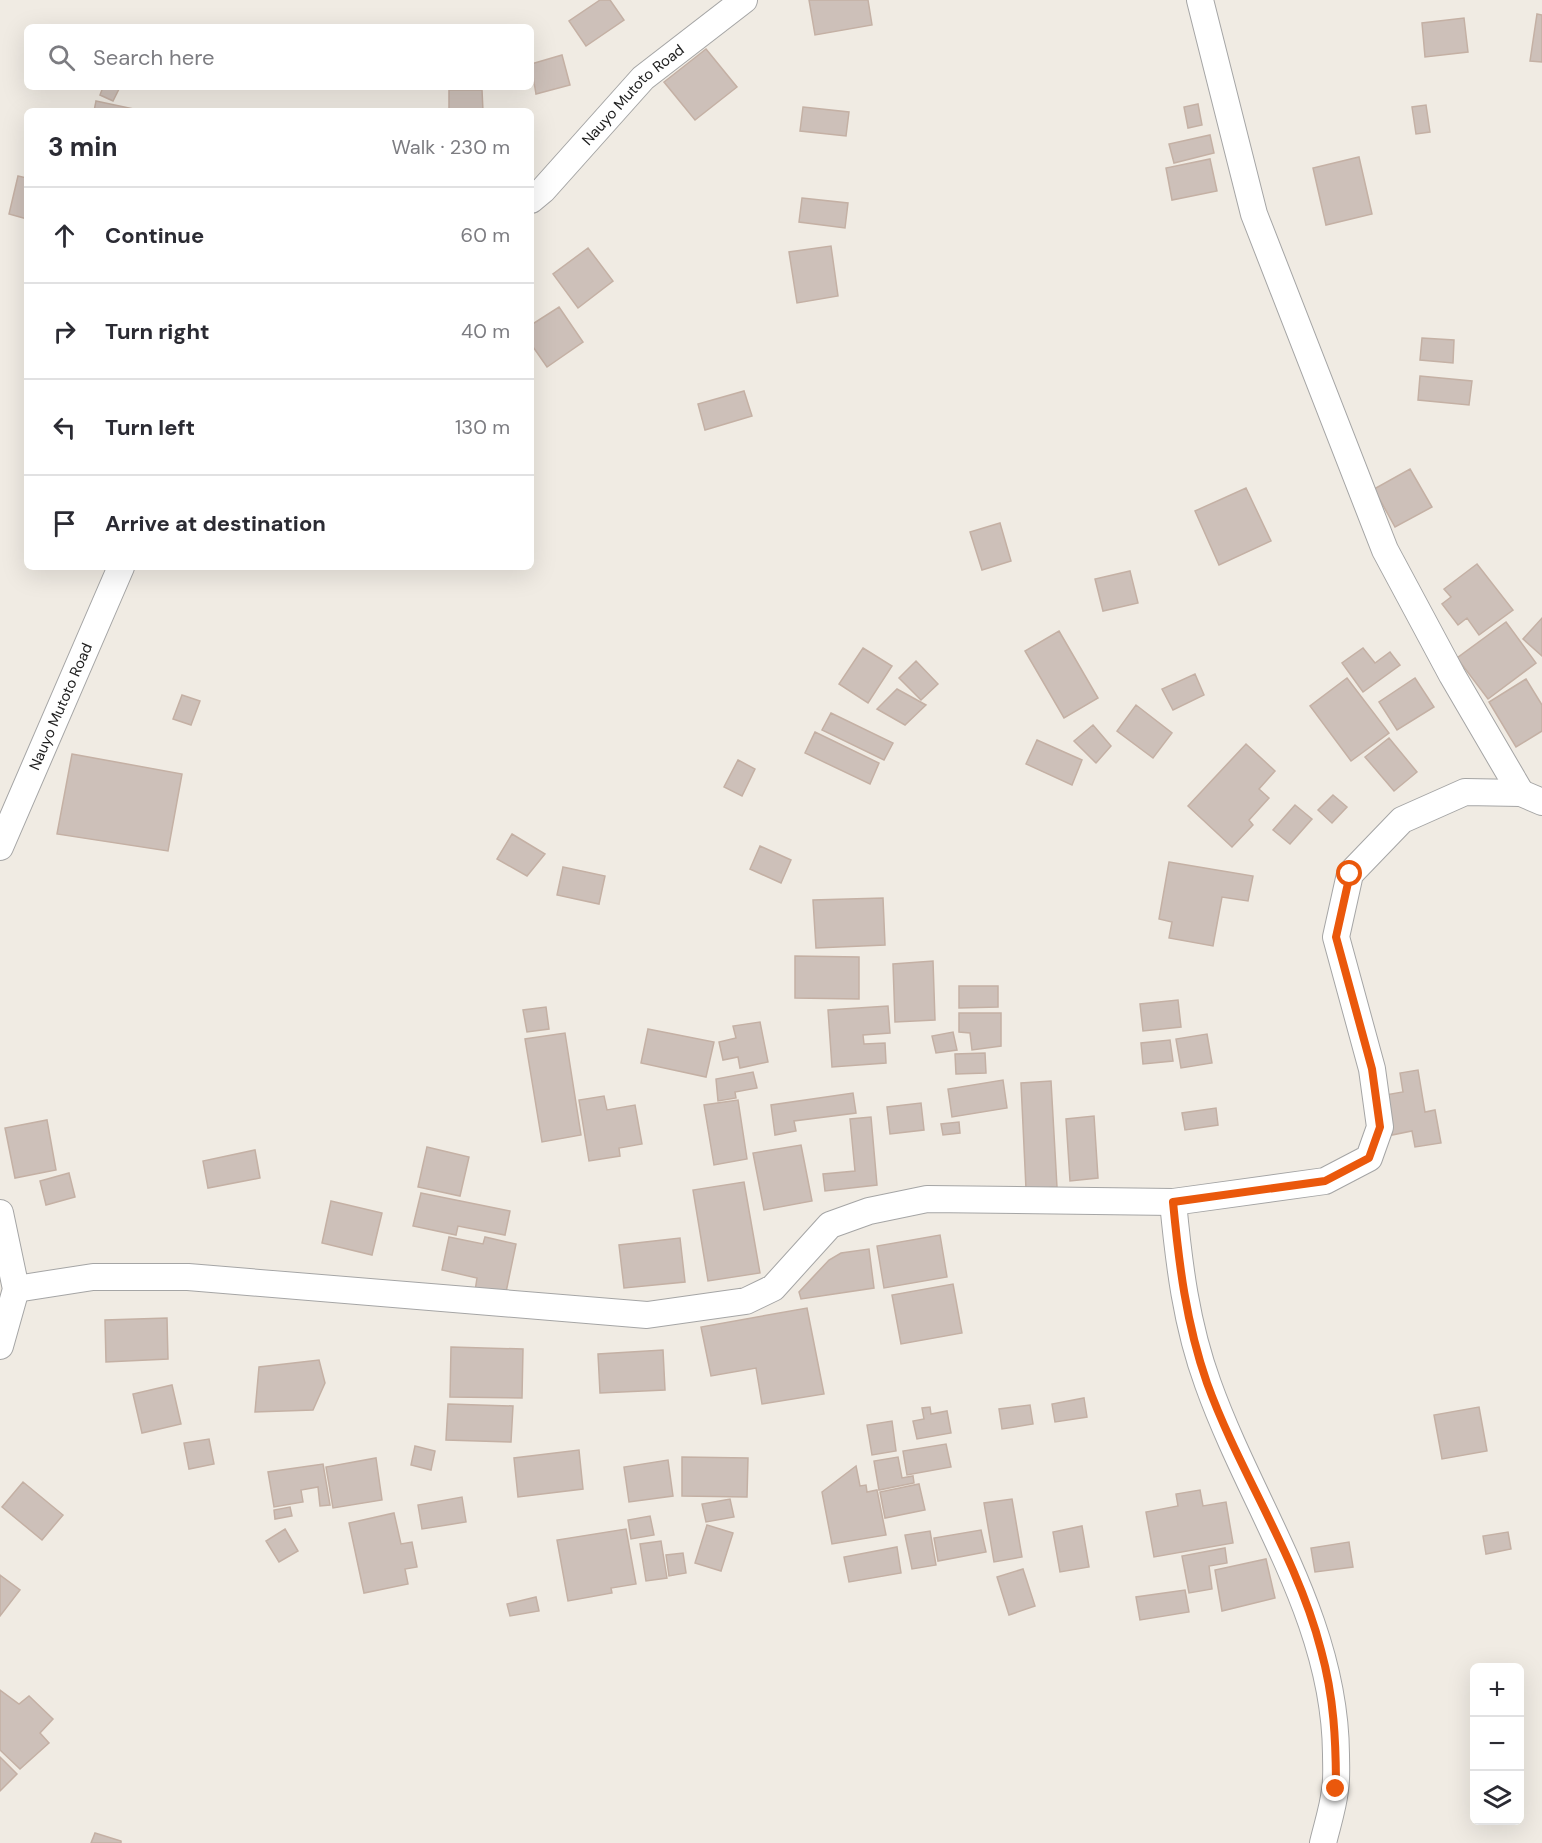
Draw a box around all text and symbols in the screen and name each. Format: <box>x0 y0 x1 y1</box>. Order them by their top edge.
search box <box>24 24 534 90</box>
street label: Nauyo Mutoto Road <box>578 40 688 150</box>
icon: search <box>45 41 78 74</box>
text: Search here <box>93 43 214 72</box>
text: 3 min <box>48 130 117 164</box>
text: Walk · 230 m <box>391 134 510 160</box>
icon: ahead <box>48 219 81 252</box>
text: Continue <box>105 221 204 250</box>
text: 60 m <box>461 222 510 248</box>
icon: right <box>48 315 81 348</box>
text: Turn right <box>105 317 210 346</box>
text: 40 m <box>461 318 510 344</box>
icon: left <box>48 411 81 444</box>
text: Turn left <box>105 413 195 442</box>
text: 130 m <box>455 414 510 440</box>
icon: arrive <box>48 507 81 540</box>
text: Arrive at destination <box>105 509 326 538</box>
street label: Nauyo Mutoto Road <box>24 640 97 773</box>
route start <box>1336 860 1362 886</box>
map controls <box>1470 1663 1524 1825</box>
button: + <box>1470 1663 1524 1717</box>
button: − <box>1470 1717 1524 1771</box>
button: layers <box>1470 1771 1524 1825</box>
route end <box>1322 1775 1348 1801</box>

